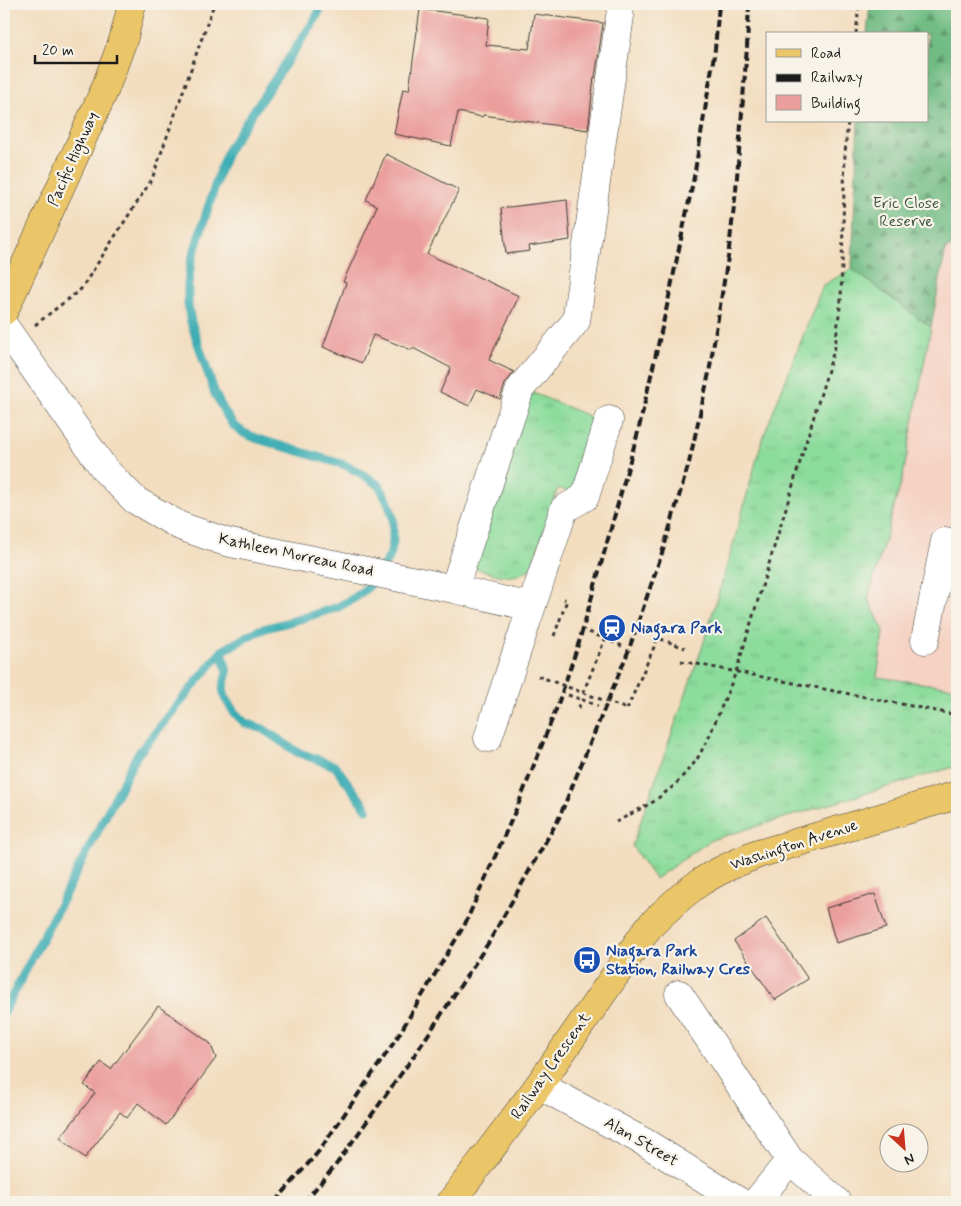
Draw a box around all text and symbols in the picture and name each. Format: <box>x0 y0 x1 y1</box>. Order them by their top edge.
scale bar <box>35 32 118 64</box>
legend <box>766 32 928 122</box>
text: 20 m <box>42 41 74 61</box>
text: Road <box>811 44 841 64</box>
text: Railway <box>811 68 863 88</box>
text: Building <box>811 94 861 115</box>
street label: Pacific Highway <box>43 108 104 210</box>
park label: Eric Close Reserve <box>873 193 939 232</box>
street label: Kathleen Morreau Road <box>217 528 375 582</box>
station icon: Niagara Park <box>597 613 627 643</box>
place label: Niagara Park <box>631 618 722 641</box>
street label: Washington Avenue <box>728 814 861 876</box>
place label: Niagara Park Station, Railway Cres <box>606 941 750 980</box>
bus stop icon: Niagara Park Station, Railway Cres <box>572 945 602 975</box>
street label: Railway Crescent <box>506 1008 596 1124</box>
street label: Alan Street <box>600 1112 682 1172</box>
north arrow <box>878 1124 928 1174</box>
text: N <box>901 1149 917 1169</box>

